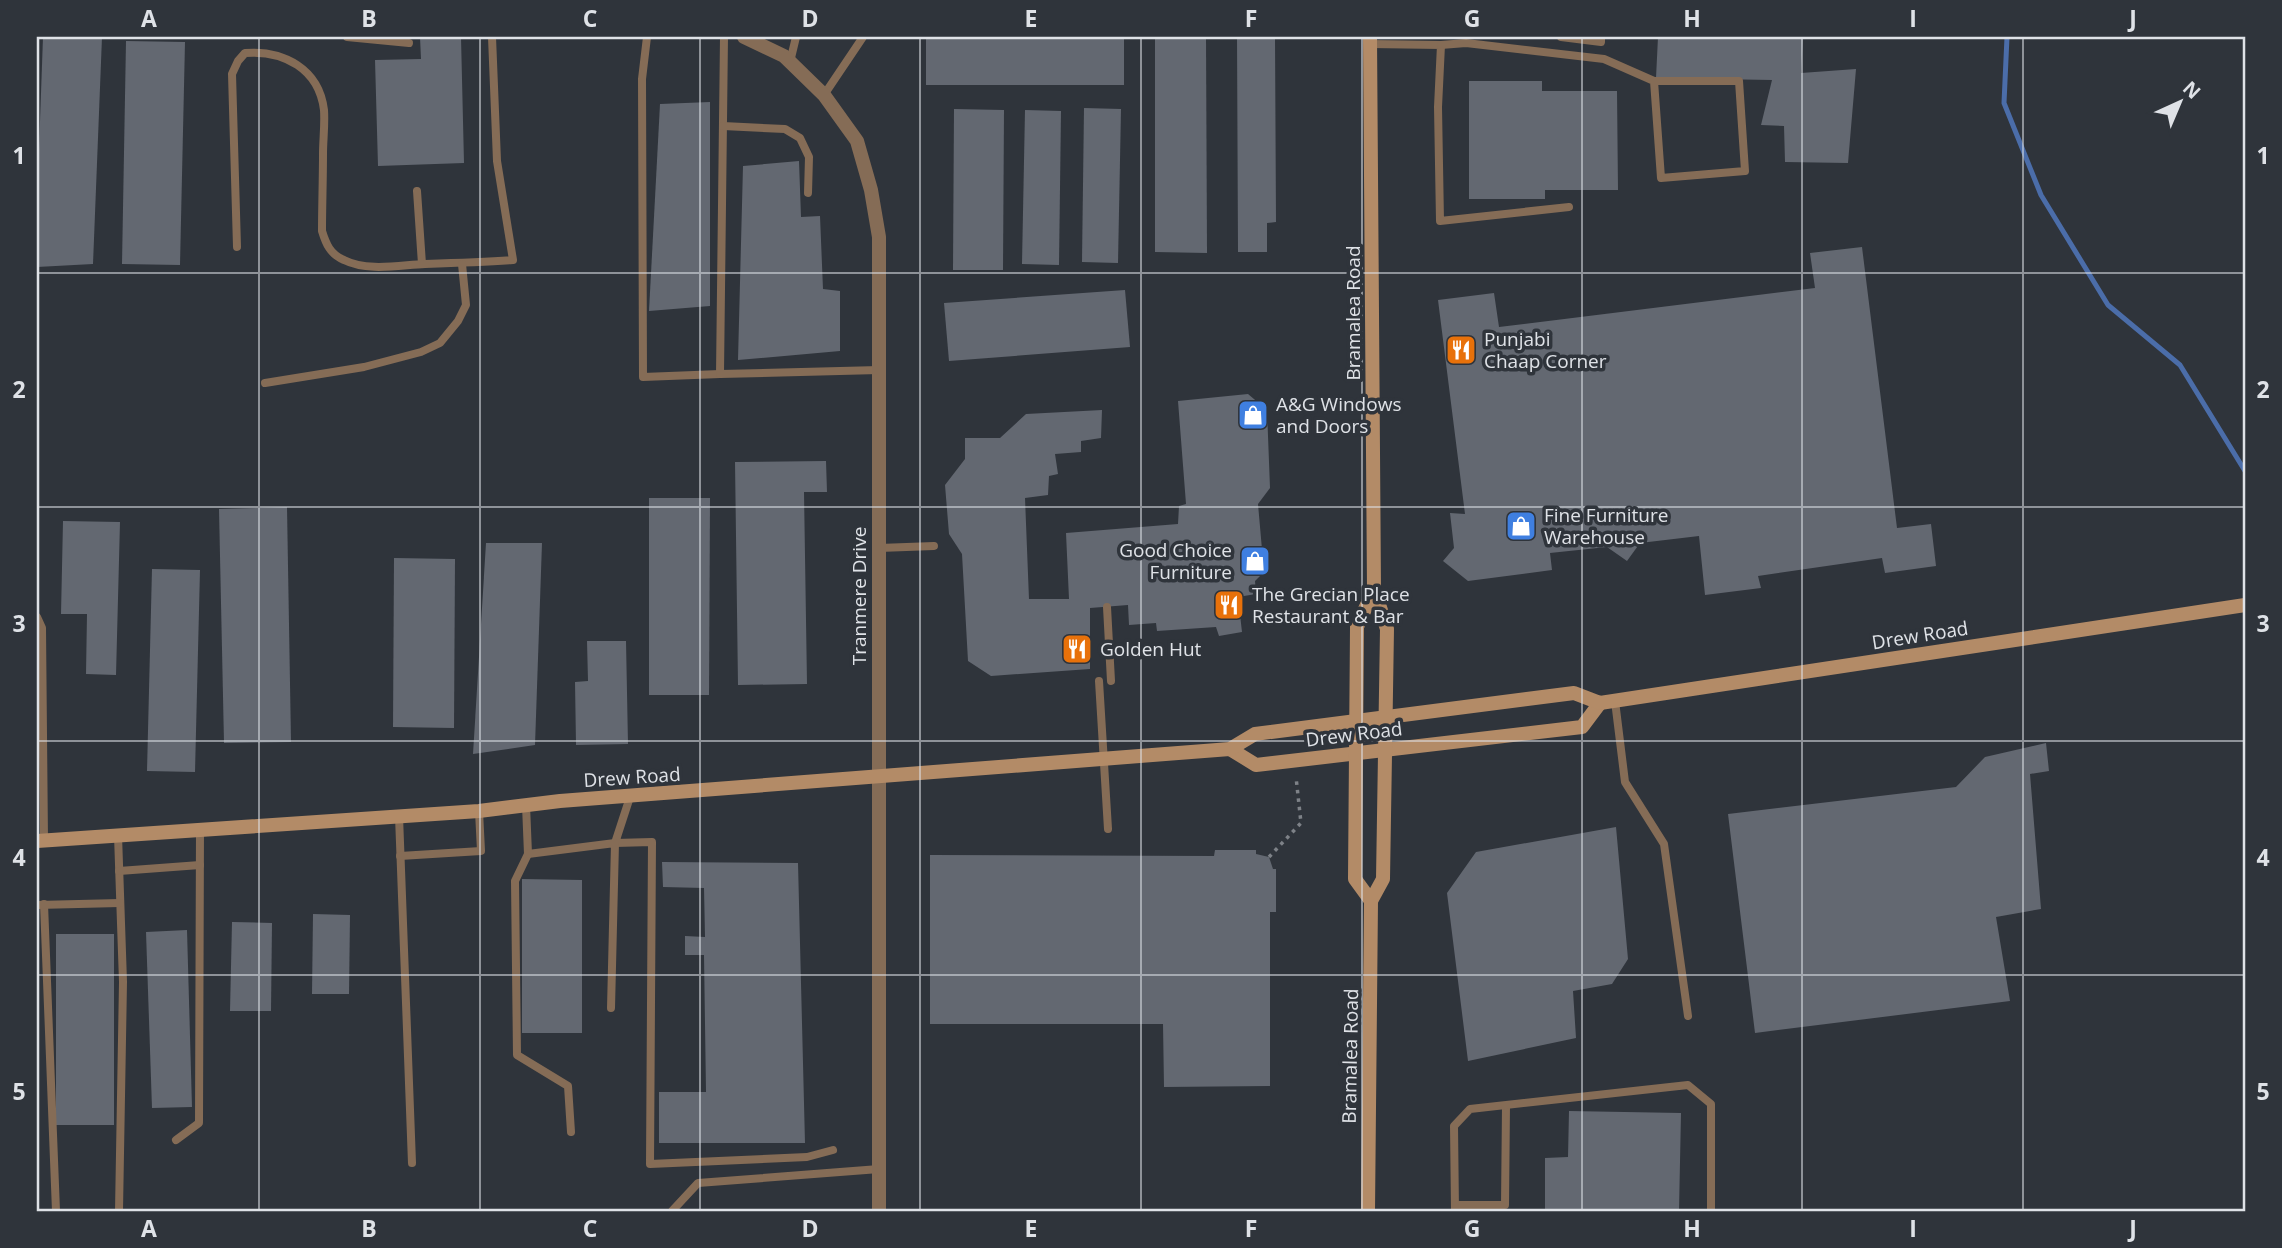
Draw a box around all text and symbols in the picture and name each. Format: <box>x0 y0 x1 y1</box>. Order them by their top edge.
text: A <box>141 2 157 34</box>
text: B <box>361 2 377 34</box>
text: C <box>583 2 597 34</box>
text: D <box>801 2 819 34</box>
text: E <box>1025 2 1037 34</box>
text: F <box>1245 2 1257 34</box>
text: G <box>1464 2 1480 34</box>
text: H <box>1683 2 1701 34</box>
text: I <box>1909 2 1917 34</box>
text: J <box>2127 2 2137 34</box>
north arrow <box>2146 66 2216 136</box>
text: N <box>2177 75 2206 104</box>
text: 1 <box>12 139 26 171</box>
text: 1 <box>2256 139 2270 171</box>
street label: Bramalea Road <box>1340 245 1366 381</box>
place label: Punjabi Chaap Corner <box>1484 326 1607 374</box>
restaurant icon: Punjabi Chaap Corner <box>1444 333 1478 367</box>
text: 2 <box>12 373 26 405</box>
text: 2 <box>2256 373 2270 405</box>
place label: A&G Windows and Doors <box>1276 391 1401 439</box>
shop icon: A&G Windows and Doors <box>1236 398 1270 432</box>
place label: Fine Furniture Warehouse <box>1544 502 1668 550</box>
shop icon: Fine Furniture Warehouse <box>1504 509 1538 543</box>
street label: Tranmere Drive <box>846 527 872 665</box>
place label: Good Choice Furniture <box>1119 537 1232 585</box>
shop icon: Good Choice Furniture <box>1238 544 1272 578</box>
place label: The Grecian Place Restaurant & Bar <box>1252 581 1410 629</box>
restaurant icon: The Grecian Place Restaurant & Bar <box>1212 588 1246 622</box>
text: 3 <box>12 607 26 639</box>
text: 3 <box>2256 607 2270 639</box>
street label: Drew Road <box>1870 615 1970 655</box>
restaurant icon: Golden Hut <box>1060 632 1094 666</box>
place label: Golden Hut <box>1100 636 1202 662</box>
street label: Drew Road <box>1304 715 1404 753</box>
street label: Drew Road <box>583 761 681 793</box>
text: 4 <box>12 841 26 873</box>
text: 4 <box>2256 841 2270 873</box>
street label: Bramalea Road <box>1336 988 1364 1124</box>
text: 5 <box>12 1075 26 1107</box>
text: 5 <box>2256 1075 2270 1107</box>
text: A <box>141 1212 157 1244</box>
text: B <box>361 1212 377 1244</box>
text: C <box>583 1212 597 1244</box>
text: D <box>801 1212 819 1244</box>
text: E <box>1025 1212 1037 1244</box>
text: F <box>1245 1212 1257 1244</box>
text: G <box>1464 1212 1480 1244</box>
text: H <box>1683 1212 1701 1244</box>
text: I <box>1909 1212 1917 1244</box>
text: J <box>2127 1212 2137 1244</box>

